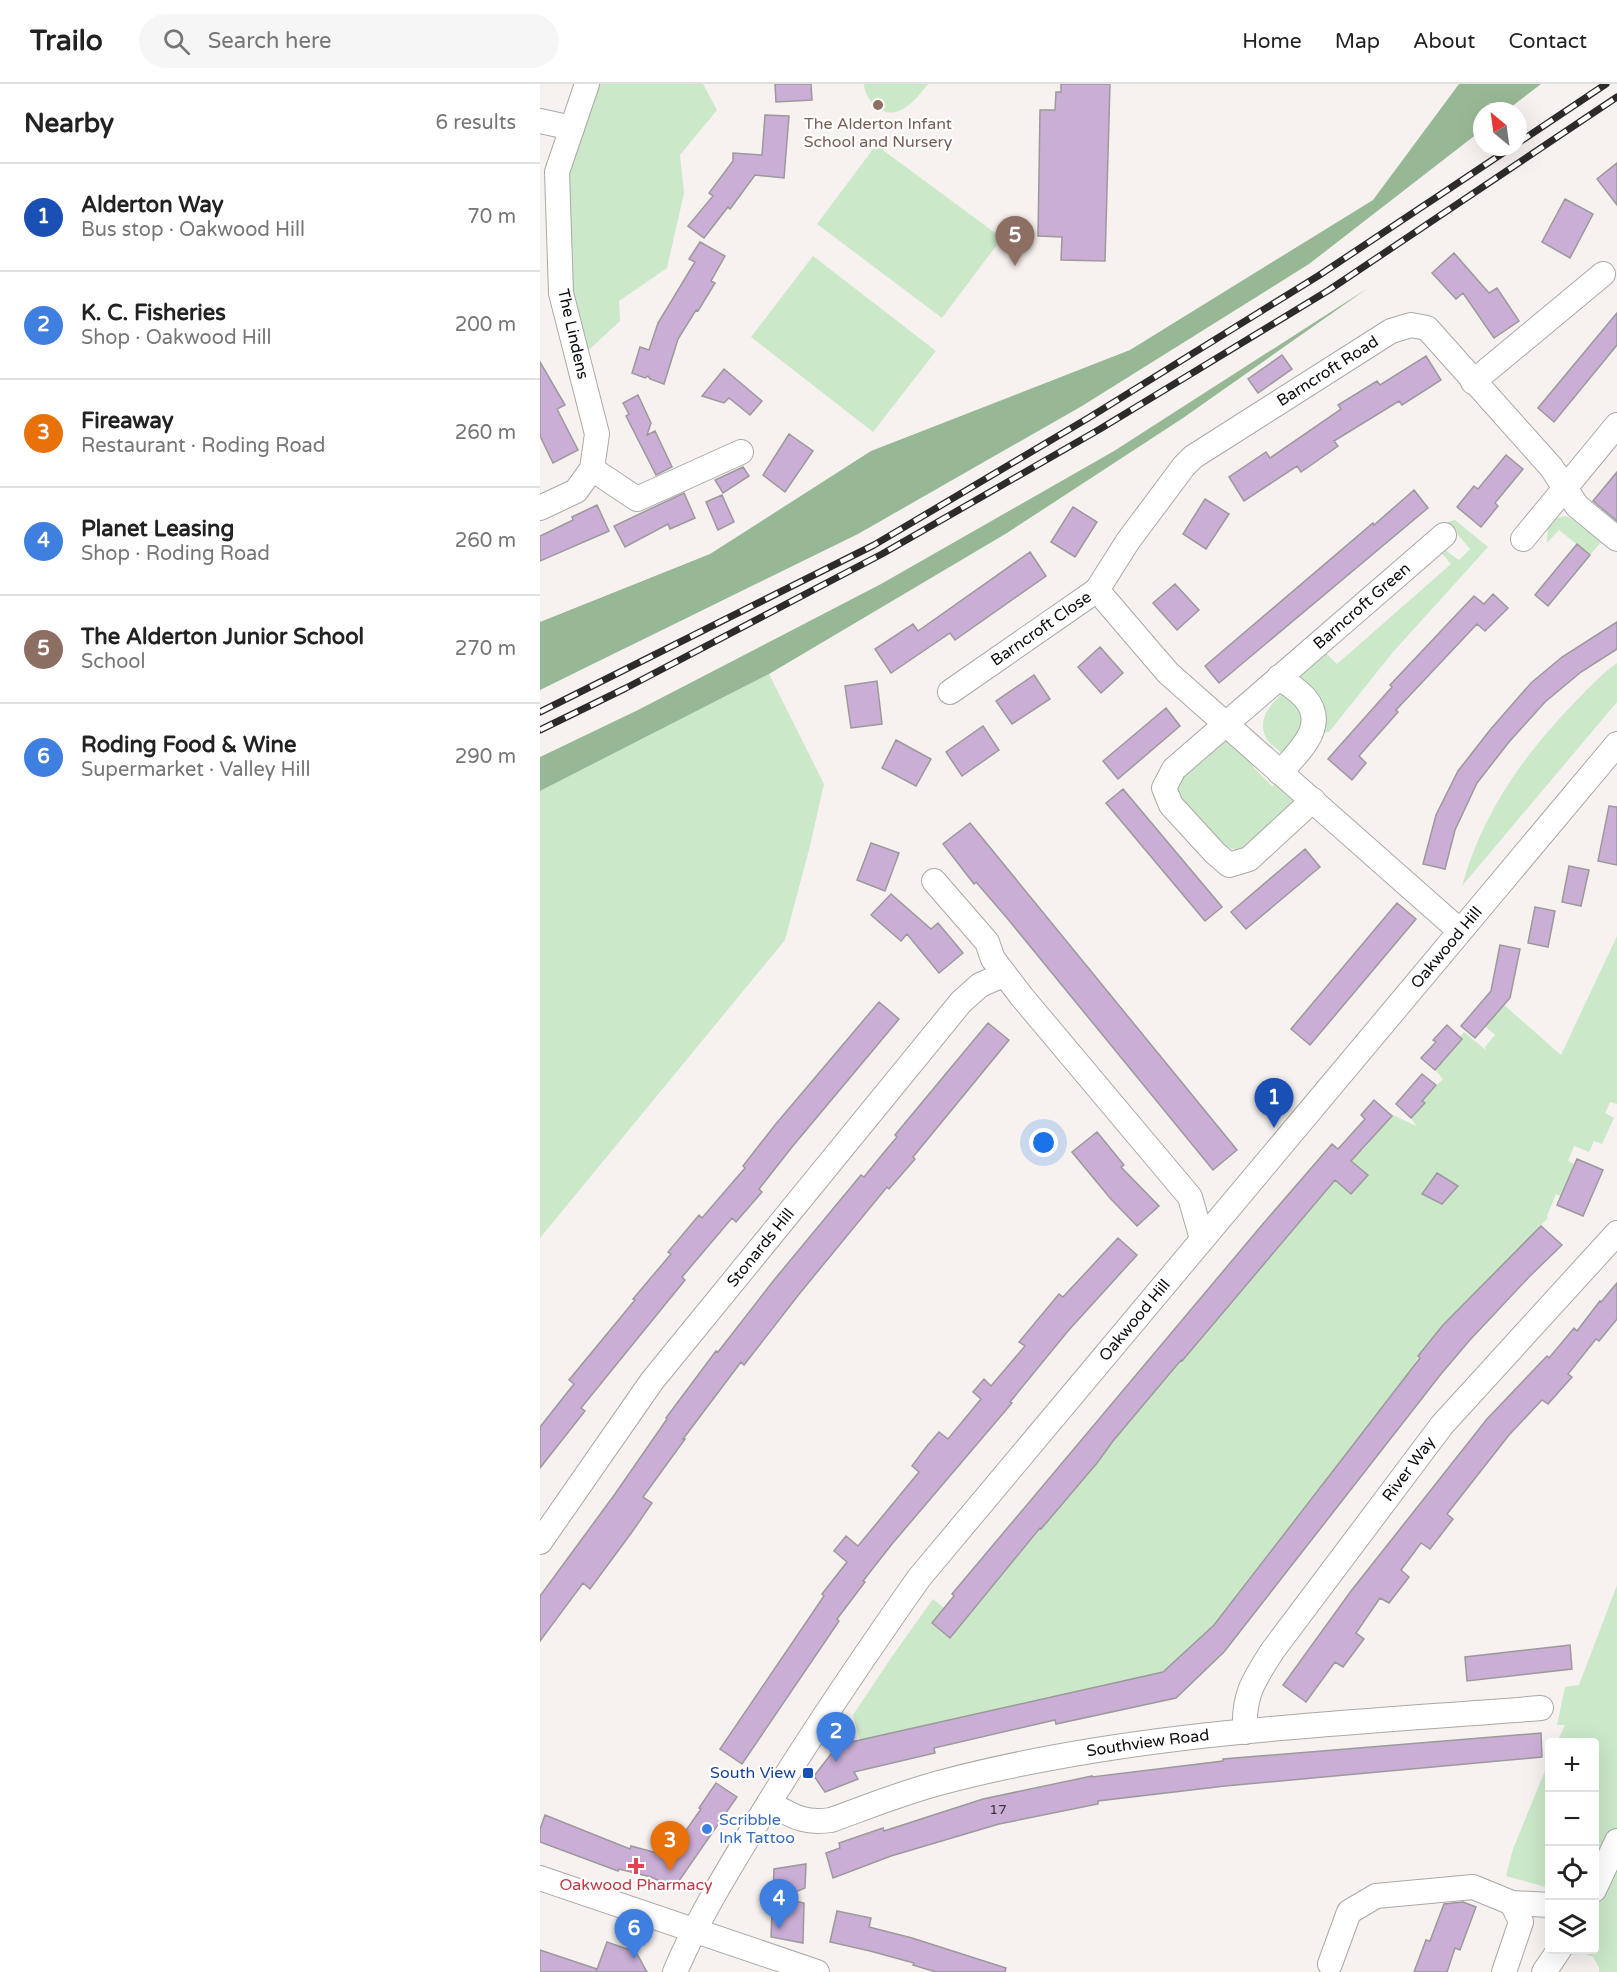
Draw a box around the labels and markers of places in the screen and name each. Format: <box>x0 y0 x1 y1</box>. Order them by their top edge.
marker: The Alderton Infant School and Nursery <box>871 98 885 112</box>
place label: The Alderton Infant School and Nursery <box>804 114 953 152</box>
pin: 5 <box>996 216 1034 266</box>
pin: 1 <box>1254 1078 1294 1128</box>
pin: 2 <box>816 1712 856 1762</box>
place label: South View <box>710 1763 796 1783</box>
marker: South View <box>801 1766 815 1780</box>
place label: Scribble Ink Tattoo <box>719 1810 795 1848</box>
pin: 3 <box>650 1822 690 1871</box>
marker: Scribble Ink Tattoo <box>700 1822 714 1836</box>
marker: Oakwood Pharmacy <box>629 1859 643 1873</box>
place label: Oakwood Pharmacy <box>559 1875 713 1895</box>
pin: 4 <box>760 1880 798 1929</box>
pin: 6 <box>614 1910 653 1959</box>

